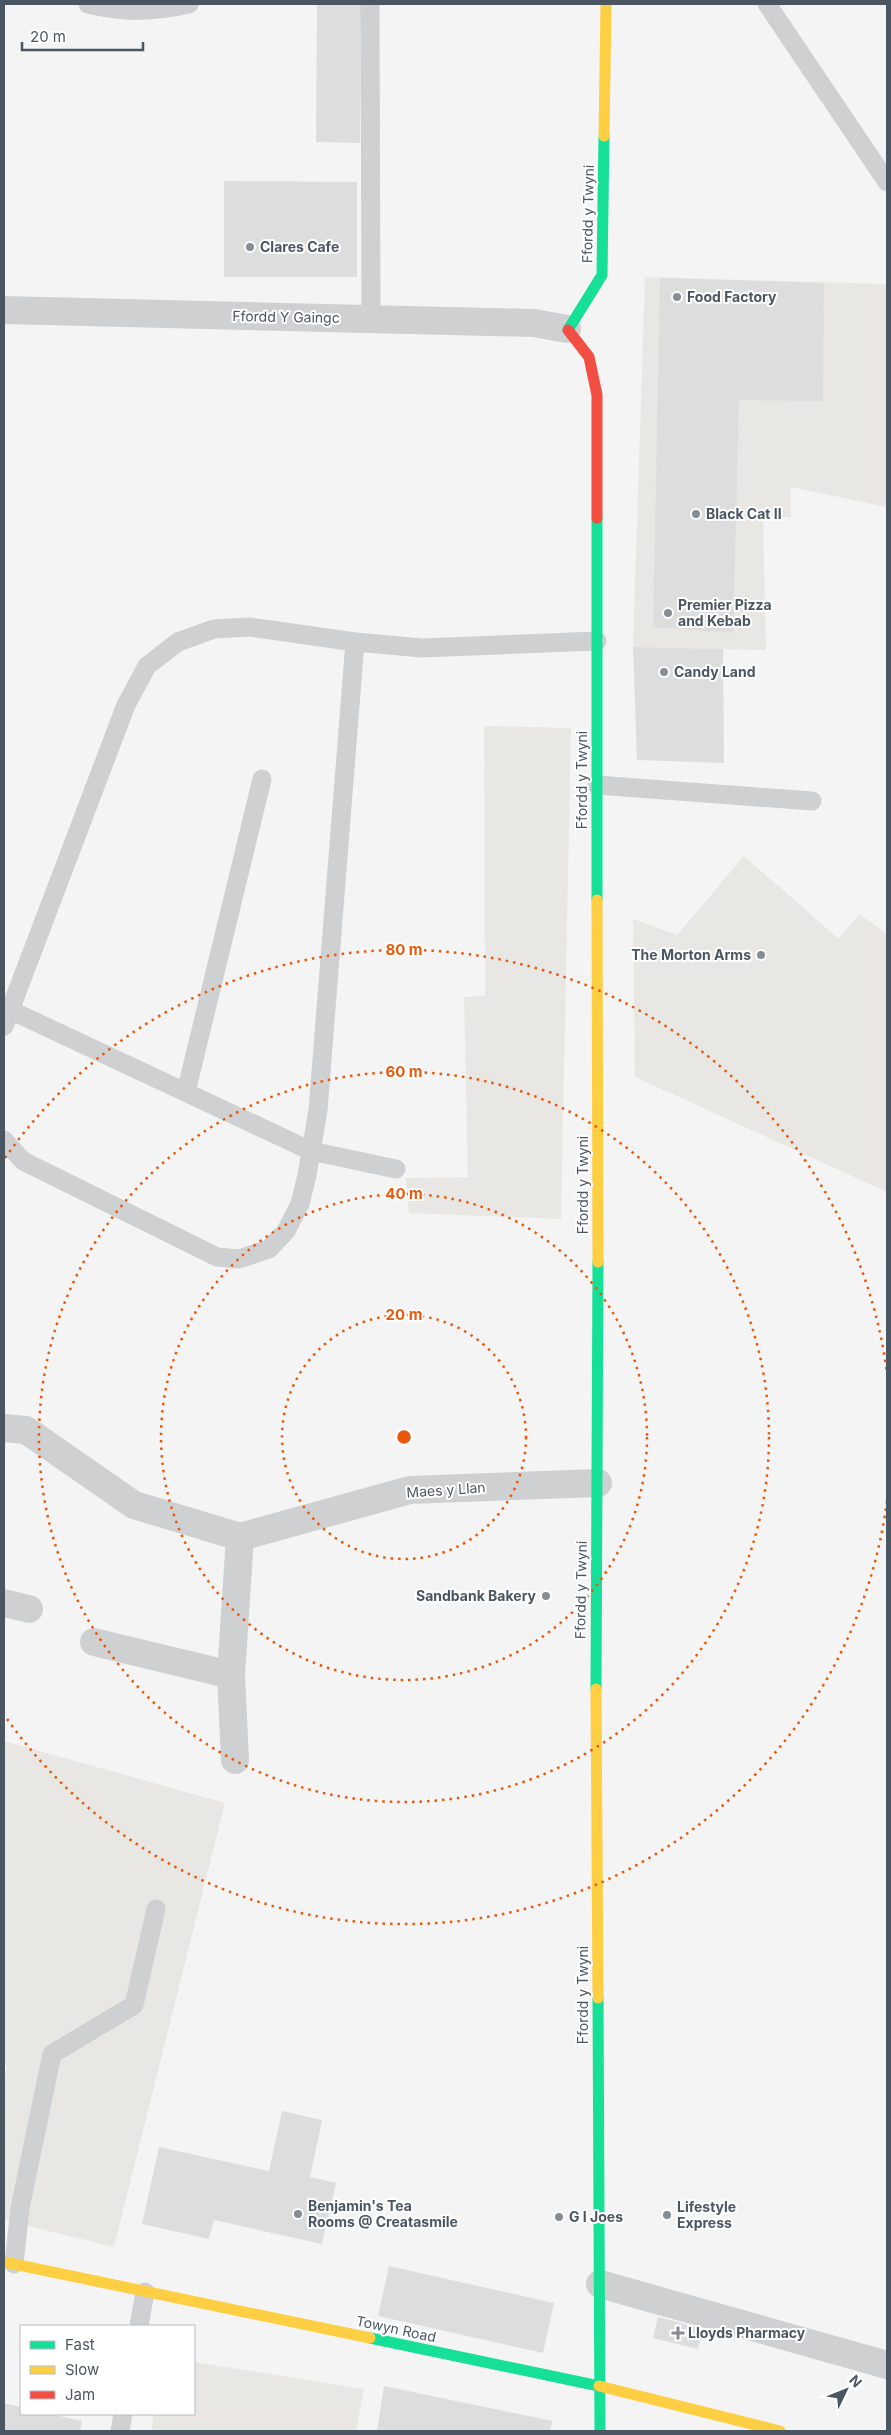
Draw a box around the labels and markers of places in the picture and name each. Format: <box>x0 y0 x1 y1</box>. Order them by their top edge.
place label: Clares Cafe <box>260 238 339 255</box>
marker: Clares Cafe <box>244 241 256 253</box>
place label: Food Factory <box>687 288 777 305</box>
marker: Food Factory <box>671 291 683 303</box>
place label: Black Cat II <box>706 505 782 522</box>
marker: Black Cat II <box>690 508 702 520</box>
place label: Premier Pizza and Kebab <box>678 596 772 629</box>
marker: Premier Pizza and Kebab <box>662 607 674 619</box>
place label: Candy Land <box>674 663 756 680</box>
marker: Candy Land <box>658 666 670 678</box>
place label: The Morton Arms <box>631 946 751 963</box>
marker: The Morton Arms <box>755 949 767 961</box>
centre of rings <box>395 1428 413 1446</box>
place label: Sandbank Bakery <box>416 1587 537 1604</box>
marker: Sandbank Bakery <box>540 1590 552 1602</box>
place label: Benjamin's Tea Rooms @ Creatasmile <box>308 2197 458 2230</box>
place label: Lifestyle Express <box>677 2198 736 2231</box>
marker: Benjamin's Tea Rooms @ Creatasmile <box>292 2208 304 2220</box>
place label: G I Joes <box>569 2208 623 2225</box>
marker: Lifestyle Express <box>661 2209 673 2221</box>
marker: G I Joes <box>553 2211 565 2223</box>
place label: Lloyds Pharmacy <box>688 2324 806 2341</box>
marker: Lloyds Pharmacy <box>672 2327 684 2339</box>

